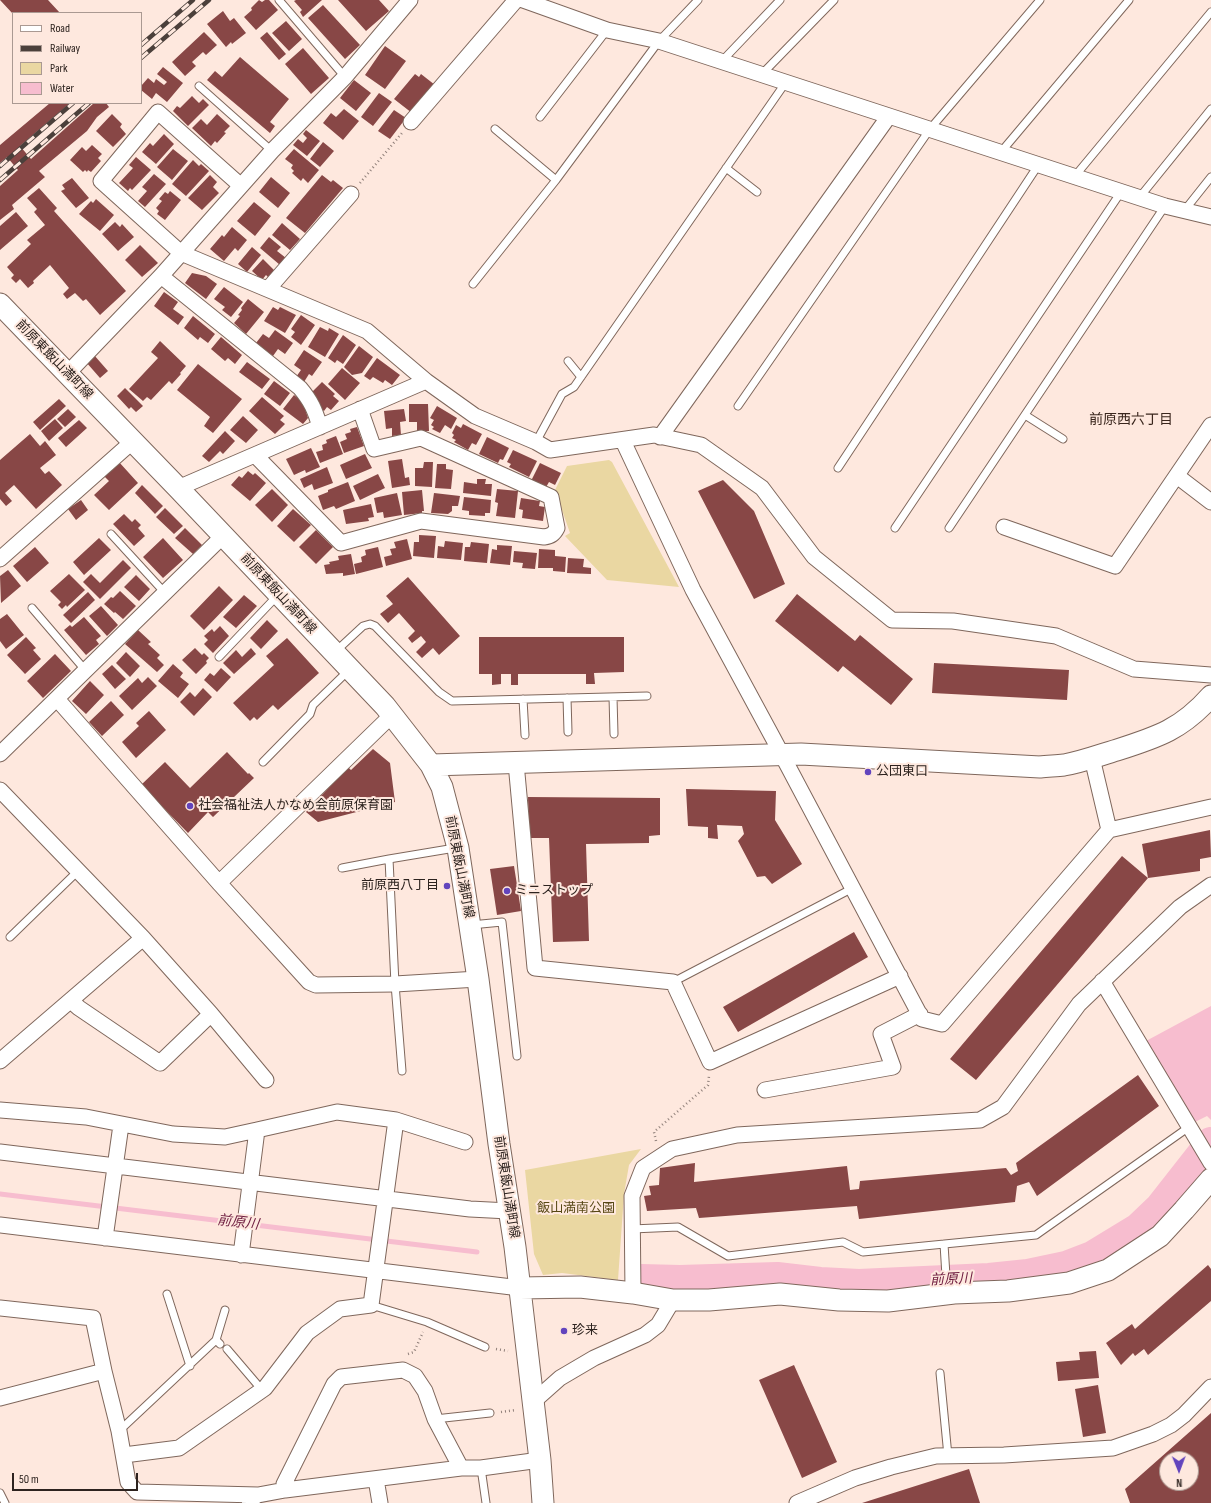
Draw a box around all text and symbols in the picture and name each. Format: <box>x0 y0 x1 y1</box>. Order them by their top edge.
legend <box>12 12 142 104</box>
text: Road <box>50 21 70 36</box>
text: Railway <box>50 41 80 56</box>
text: Park <box>50 61 68 76</box>
text: Water <box>50 81 74 96</box>
street label: 前原東飯山満町線 <box>12 317 96 403</box>
district label: 前原西六丁目 <box>1089 412 1173 428</box>
street label: 前原東飯山満町線 <box>237 551 319 637</box>
place label: 公団東口 <box>876 764 928 780</box>
marker: 公団東口 <box>863 767 873 777</box>
place label: 社会福祉法人かなめ会前原保育園 <box>198 798 393 814</box>
marker: 社会福祉法人かなめ会前原保育園 <box>185 801 195 811</box>
street label: 前原東飯山満町線 <box>441 814 477 920</box>
place label: 前原西八丁目 <box>361 878 439 894</box>
marker: 前原西八丁目 <box>442 881 452 891</box>
place label: ミニストップ <box>515 883 593 899</box>
marker: ミニストップ <box>502 886 512 896</box>
street label: 前原東飯山満町線 <box>490 1134 522 1240</box>
park label: 飯山満南公園 <box>537 1201 615 1217</box>
water label: 前原川 <box>216 1212 260 1234</box>
water label: 前原川 <box>930 1271 972 1289</box>
place label: 珍来 <box>572 1323 598 1339</box>
marker: 珍来 <box>559 1326 569 1336</box>
north arrow <box>1159 1451 1199 1491</box>
scale bar <box>14 1465 140 1491</box>
text: 50 m <box>19 1472 39 1487</box>
text: N <box>1176 1476 1182 1489</box>

